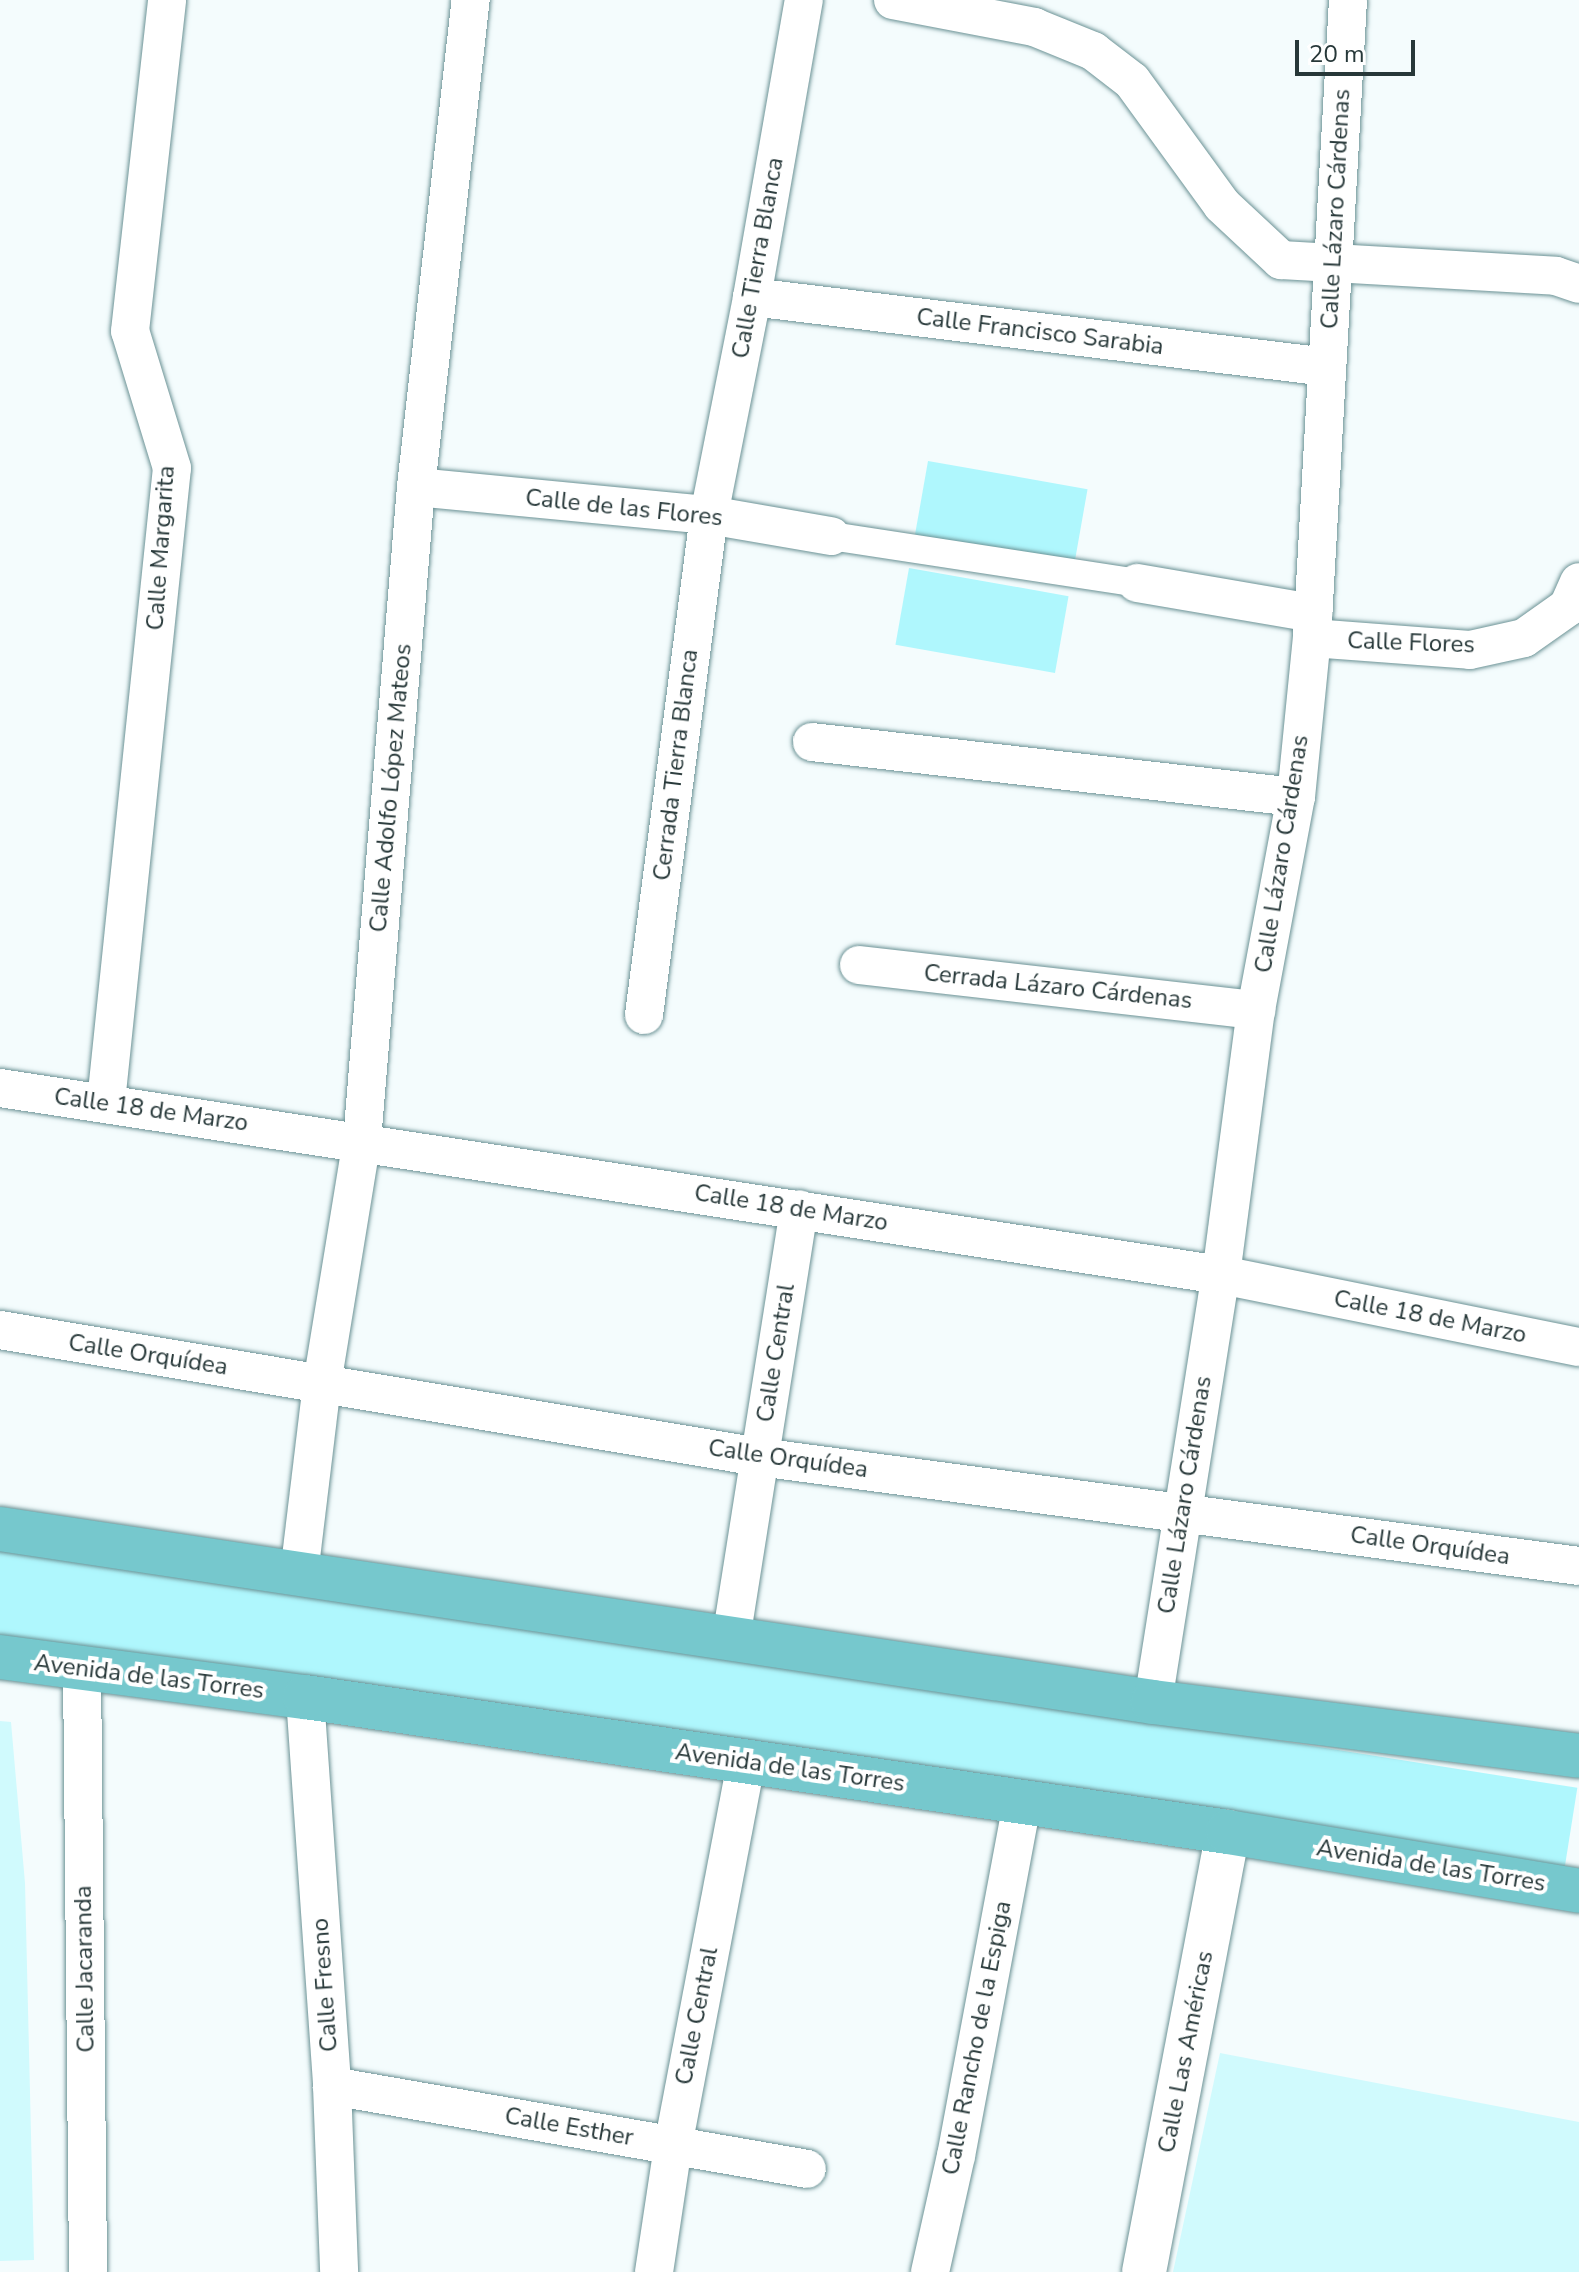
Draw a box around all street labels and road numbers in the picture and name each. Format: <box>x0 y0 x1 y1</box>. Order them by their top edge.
street label: Calle Lázaro Cárdenas <box>1315 88 1357 330</box>
street label: Calle Tierra Blanca <box>726 155 790 361</box>
street label: Calle Francisco Sarabia <box>915 303 1165 361</box>
street label: Calle Margarita <box>141 465 181 631</box>
street label: Calle de las Flores <box>524 483 724 533</box>
street label: Calle Flores <box>1347 626 1475 660</box>
street label: Calle Adolfo López Mateos <box>364 642 418 934</box>
street label: Cerrada Tierra Blanca <box>648 648 704 882</box>
street label: Calle Lázaro Cárdenas <box>1249 733 1315 975</box>
street label: Cerrada Lázaro Cárdenas <box>922 959 1194 1015</box>
street label: Calle 18 de Marzo <box>52 1082 250 1138</box>
street label: Calle 18 de Marzo <box>692 1178 890 1238</box>
street label: Calle Central <box>751 1282 801 1424</box>
street label: Calle 18 de Marzo <box>1331 1284 1529 1350</box>
street label: Calle Orquídea <box>66 1328 230 1382</box>
street label: Calle Lázaro Cárdenas <box>1152 1374 1218 1616</box>
street label: Calle Orquídea <box>706 1434 870 1484</box>
street label: Calle Orquídea <box>1348 1521 1512 1571</box>
street label: Avenida de las Torres <box>32 1649 266 1705</box>
street label: Avenida de las Torres <box>673 1738 907 1798</box>
street label: Avenida de las Torres <box>1314 1834 1548 1898</box>
street label: Calle Jacaranda <box>69 1885 101 2053</box>
street label: Calle Rancho de la Espiga <box>936 1898 1018 2178</box>
street label: Calle Fresno <box>306 1917 344 2053</box>
street label: Calle Central <box>670 1945 724 2087</box>
street label: Calle Las Américas <box>1152 1949 1220 2155</box>
street label: Calle Esther <box>502 2102 636 2152</box>

